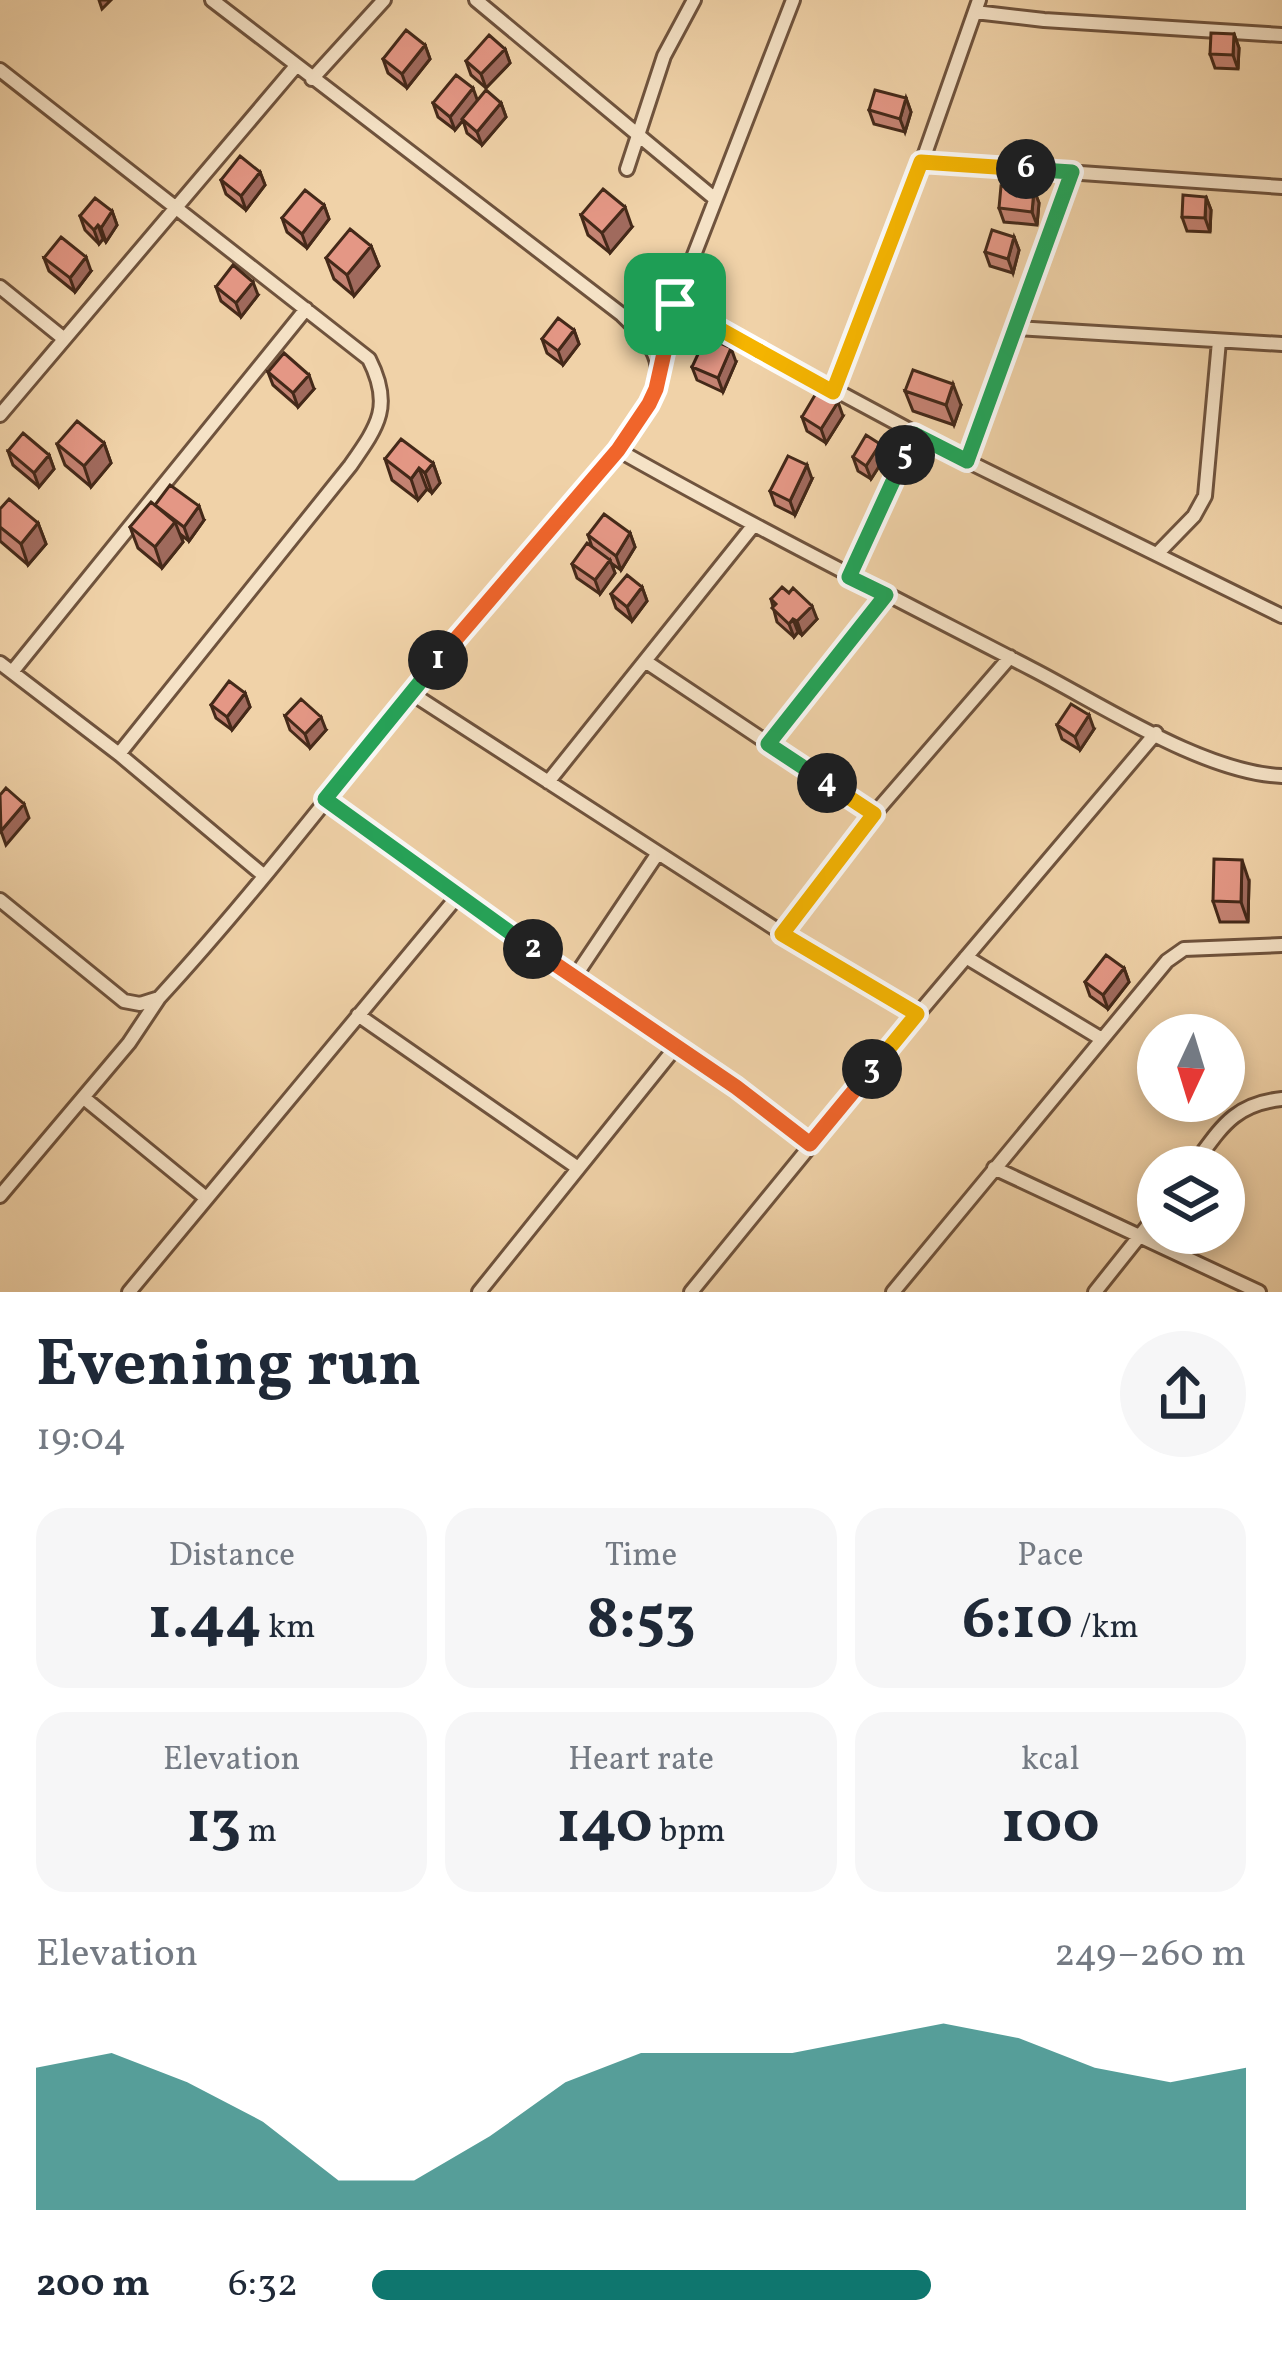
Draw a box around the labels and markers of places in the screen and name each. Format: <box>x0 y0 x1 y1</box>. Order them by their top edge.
pin: 6 <box>996 139 1056 199</box>
pin <box>624 253 726 355</box>
pin: 5 <box>875 425 935 485</box>
pin: 1 <box>408 630 468 690</box>
pin: 4 <box>797 753 857 813</box>
pin: 2 <box>503 919 563 979</box>
pin: 3 <box>842 1039 902 1099</box>

